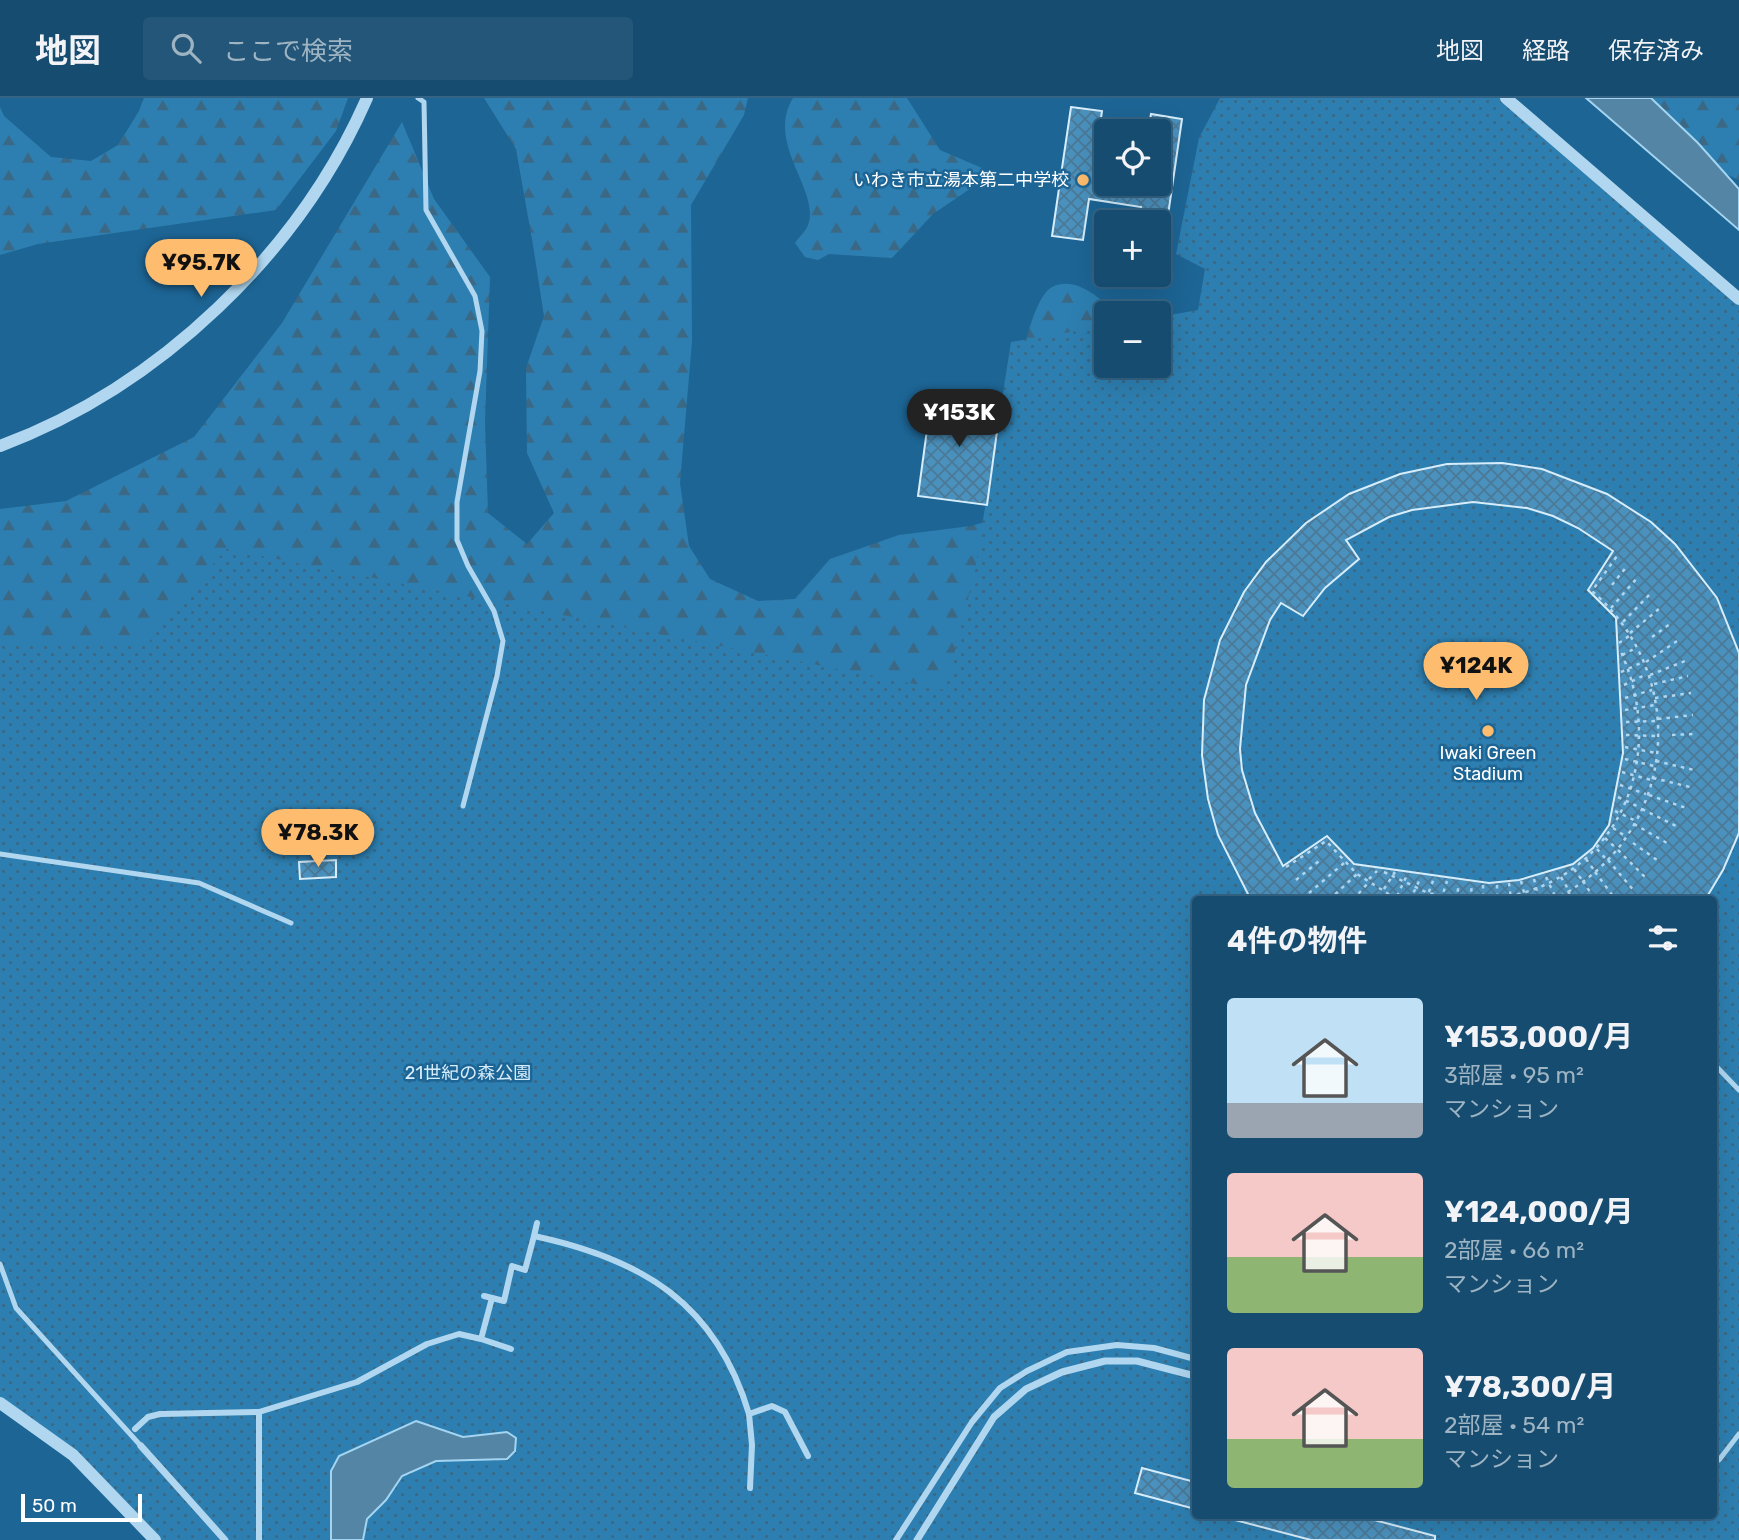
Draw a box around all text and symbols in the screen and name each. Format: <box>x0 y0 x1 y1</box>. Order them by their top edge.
search box <box>143 17 633 80</box>
icon: search <box>167 29 205 67</box>
text: 地図 <box>35 31 101 70</box>
text: ここで検索 <box>223 36 353 67</box>
text: 地図 <box>1436 37 1484 65</box>
text: 経路 <box>1522 37 1570 65</box>
text: 保存済み <box>1608 37 1704 65</box>
map controls <box>1094 119 1171 378</box>
button: locate <box>1094 119 1171 196</box>
place label: いわき市立湯本第二中学校 <box>853 169 1069 191</box>
marker: いわき市立湯本第二中学校 <box>1075 172 1091 188</box>
button: + <box>1094 210 1171 287</box>
pin: ¥95.7K <box>144 240 258 299</box>
text: ¥95.7K <box>161 248 241 276</box>
button: − <box>1094 301 1171 378</box>
pin: ¥153K <box>910 390 1008 449</box>
text: ¥153K <box>923 398 995 426</box>
pin: ¥124K <box>1427 642 1525 702</box>
text: ¥124K <box>1439 651 1513 679</box>
marker: Iwaki Green Stadium <box>1480 723 1496 739</box>
place label: Iwaki Green Stadium <box>1439 742 1537 785</box>
pin: ¥78.3K <box>261 810 375 869</box>
text: ¥78.3K <box>277 818 359 846</box>
icon: filters <box>1644 919 1682 957</box>
text: 4件の物件 <box>1227 923 1368 959</box>
text: ¥153,000/月 <box>1444 1019 1633 1055</box>
icon: home <box>1283 1026 1367 1110</box>
text: 3部屋 · 95 m² <box>1444 1061 1584 1089</box>
park label: 21世紀の森公園 <box>405 1062 531 1084</box>
text: マンション <box>1444 1095 1559 1123</box>
text: ¥124,000/月 <box>1444 1194 1634 1230</box>
icon: home <box>1283 1201 1367 1285</box>
text: 2部屋 · 66 m² <box>1444 1236 1584 1264</box>
text: マンション <box>1444 1270 1559 1298</box>
text: ¥78,300/月 <box>1444 1369 1616 1405</box>
icon: home <box>1283 1376 1367 1460</box>
text: 2部屋 · 54 m² <box>1444 1411 1584 1439</box>
text: マンション <box>1444 1445 1559 1473</box>
scale bar <box>21 1491 142 1523</box>
text: 50 m <box>32 1494 77 1517</box>

